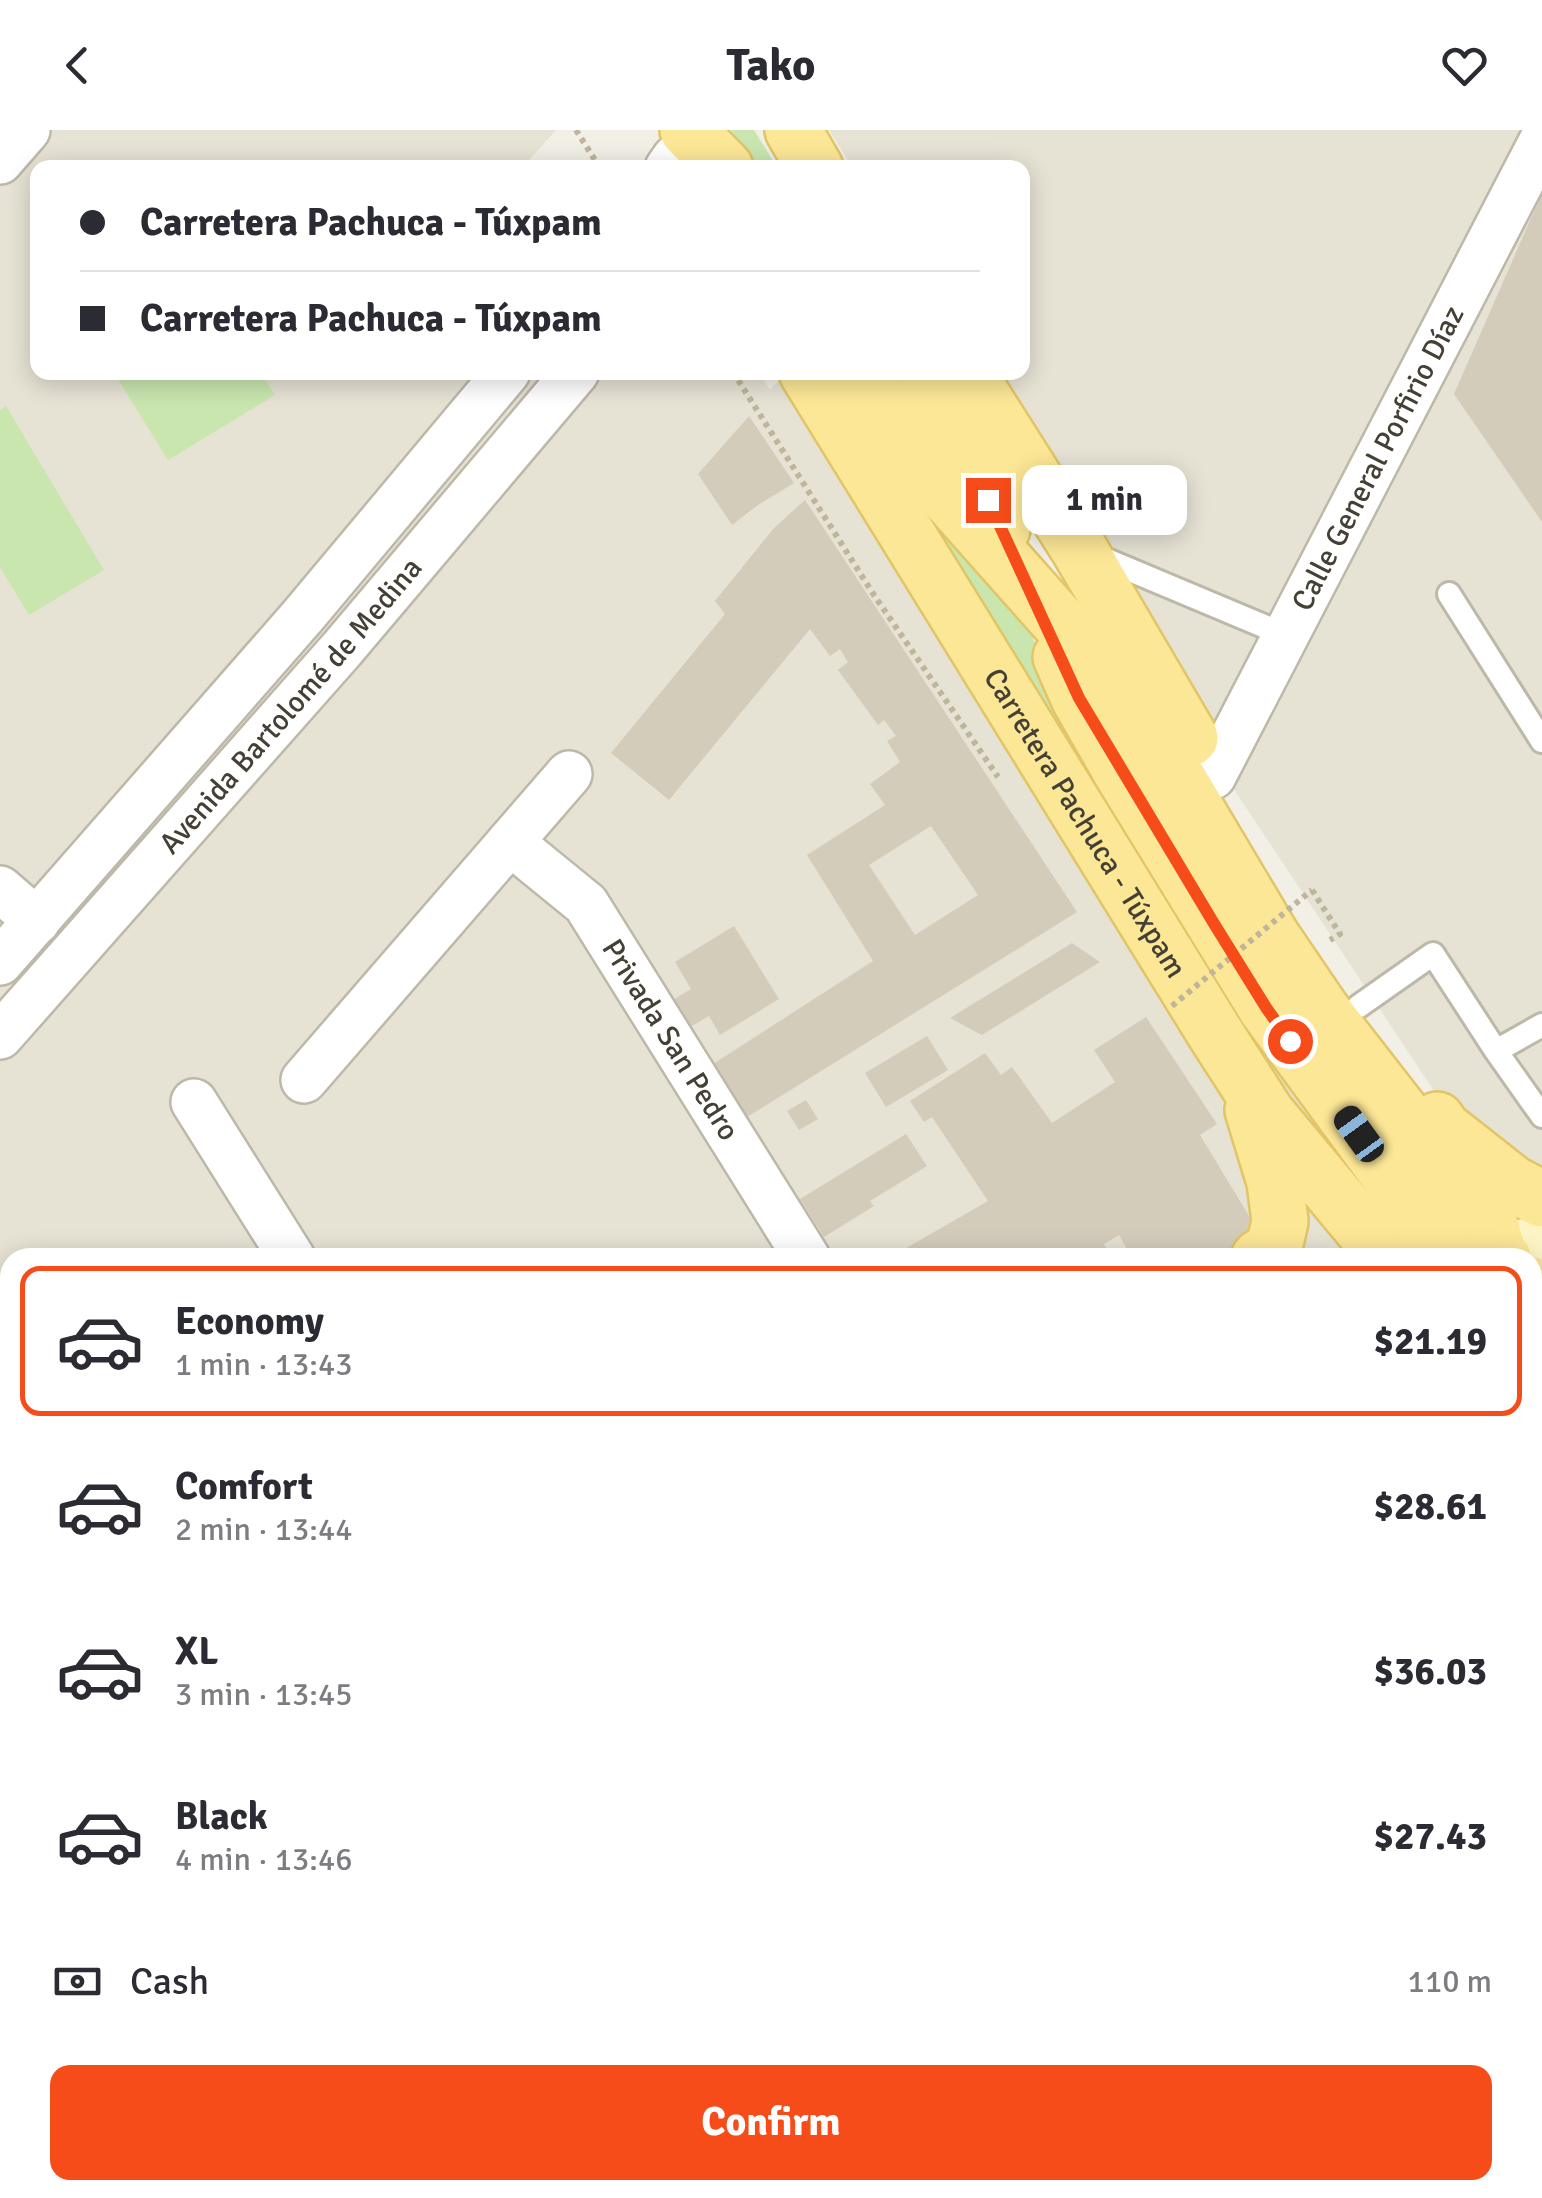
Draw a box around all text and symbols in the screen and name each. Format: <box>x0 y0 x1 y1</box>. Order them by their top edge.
icon: back <box>50 38 105 93</box>
text: Tako <box>726 38 816 93</box>
icon: heart <box>1437 38 1492 93</box>
text: Carretera Pachuca - Túxpam <box>140 199 602 246</box>
text: Carretera Pachuca - Túxpam <box>140 295 602 342</box>
street label: Calle General Porfirio Díaz <box>1284 300 1472 617</box>
callout: 1 min <box>1023 465 1188 535</box>
route end <box>966 478 1011 523</box>
text: 1 min <box>1066 480 1143 519</box>
street label: Avenida Bartolomé de Medina <box>152 550 430 862</box>
street label: Carretera Pachuca - Túxpam <box>975 662 1194 985</box>
street label: Privada San Pedro <box>594 932 747 1147</box>
route start <box>1268 1019 1313 1064</box>
car <box>1329 1101 1389 1167</box>
icon: car <box>55 1296 145 1386</box>
text: Economy <box>175 1298 324 1345</box>
text: $21.19 <box>1374 1318 1487 1365</box>
text: 1 min · 13:43 <box>175 1345 353 1384</box>
icon: car <box>55 1461 145 1551</box>
text: Comfort <box>175 1463 313 1510</box>
text: $28.61 <box>1374 1483 1487 1530</box>
text: 2 min · 13:44 <box>175 1510 353 1549</box>
icon: car <box>55 1626 145 1716</box>
text: XL <box>175 1628 218 1675</box>
text: $36.03 <box>1374 1648 1487 1695</box>
text: 3 min · 13:45 <box>175 1675 353 1714</box>
icon: car <box>55 1791 145 1881</box>
text: Black <box>175 1793 268 1840</box>
text: $27.43 <box>1374 1813 1487 1860</box>
text: 4 min · 13:46 <box>175 1840 353 1879</box>
icon: cash <box>50 1954 105 2009</box>
text: Cash <box>130 1958 209 2005</box>
text: 110 m <box>1408 1962 1492 2001</box>
button: Confirm <box>50 2065 1492 2180</box>

